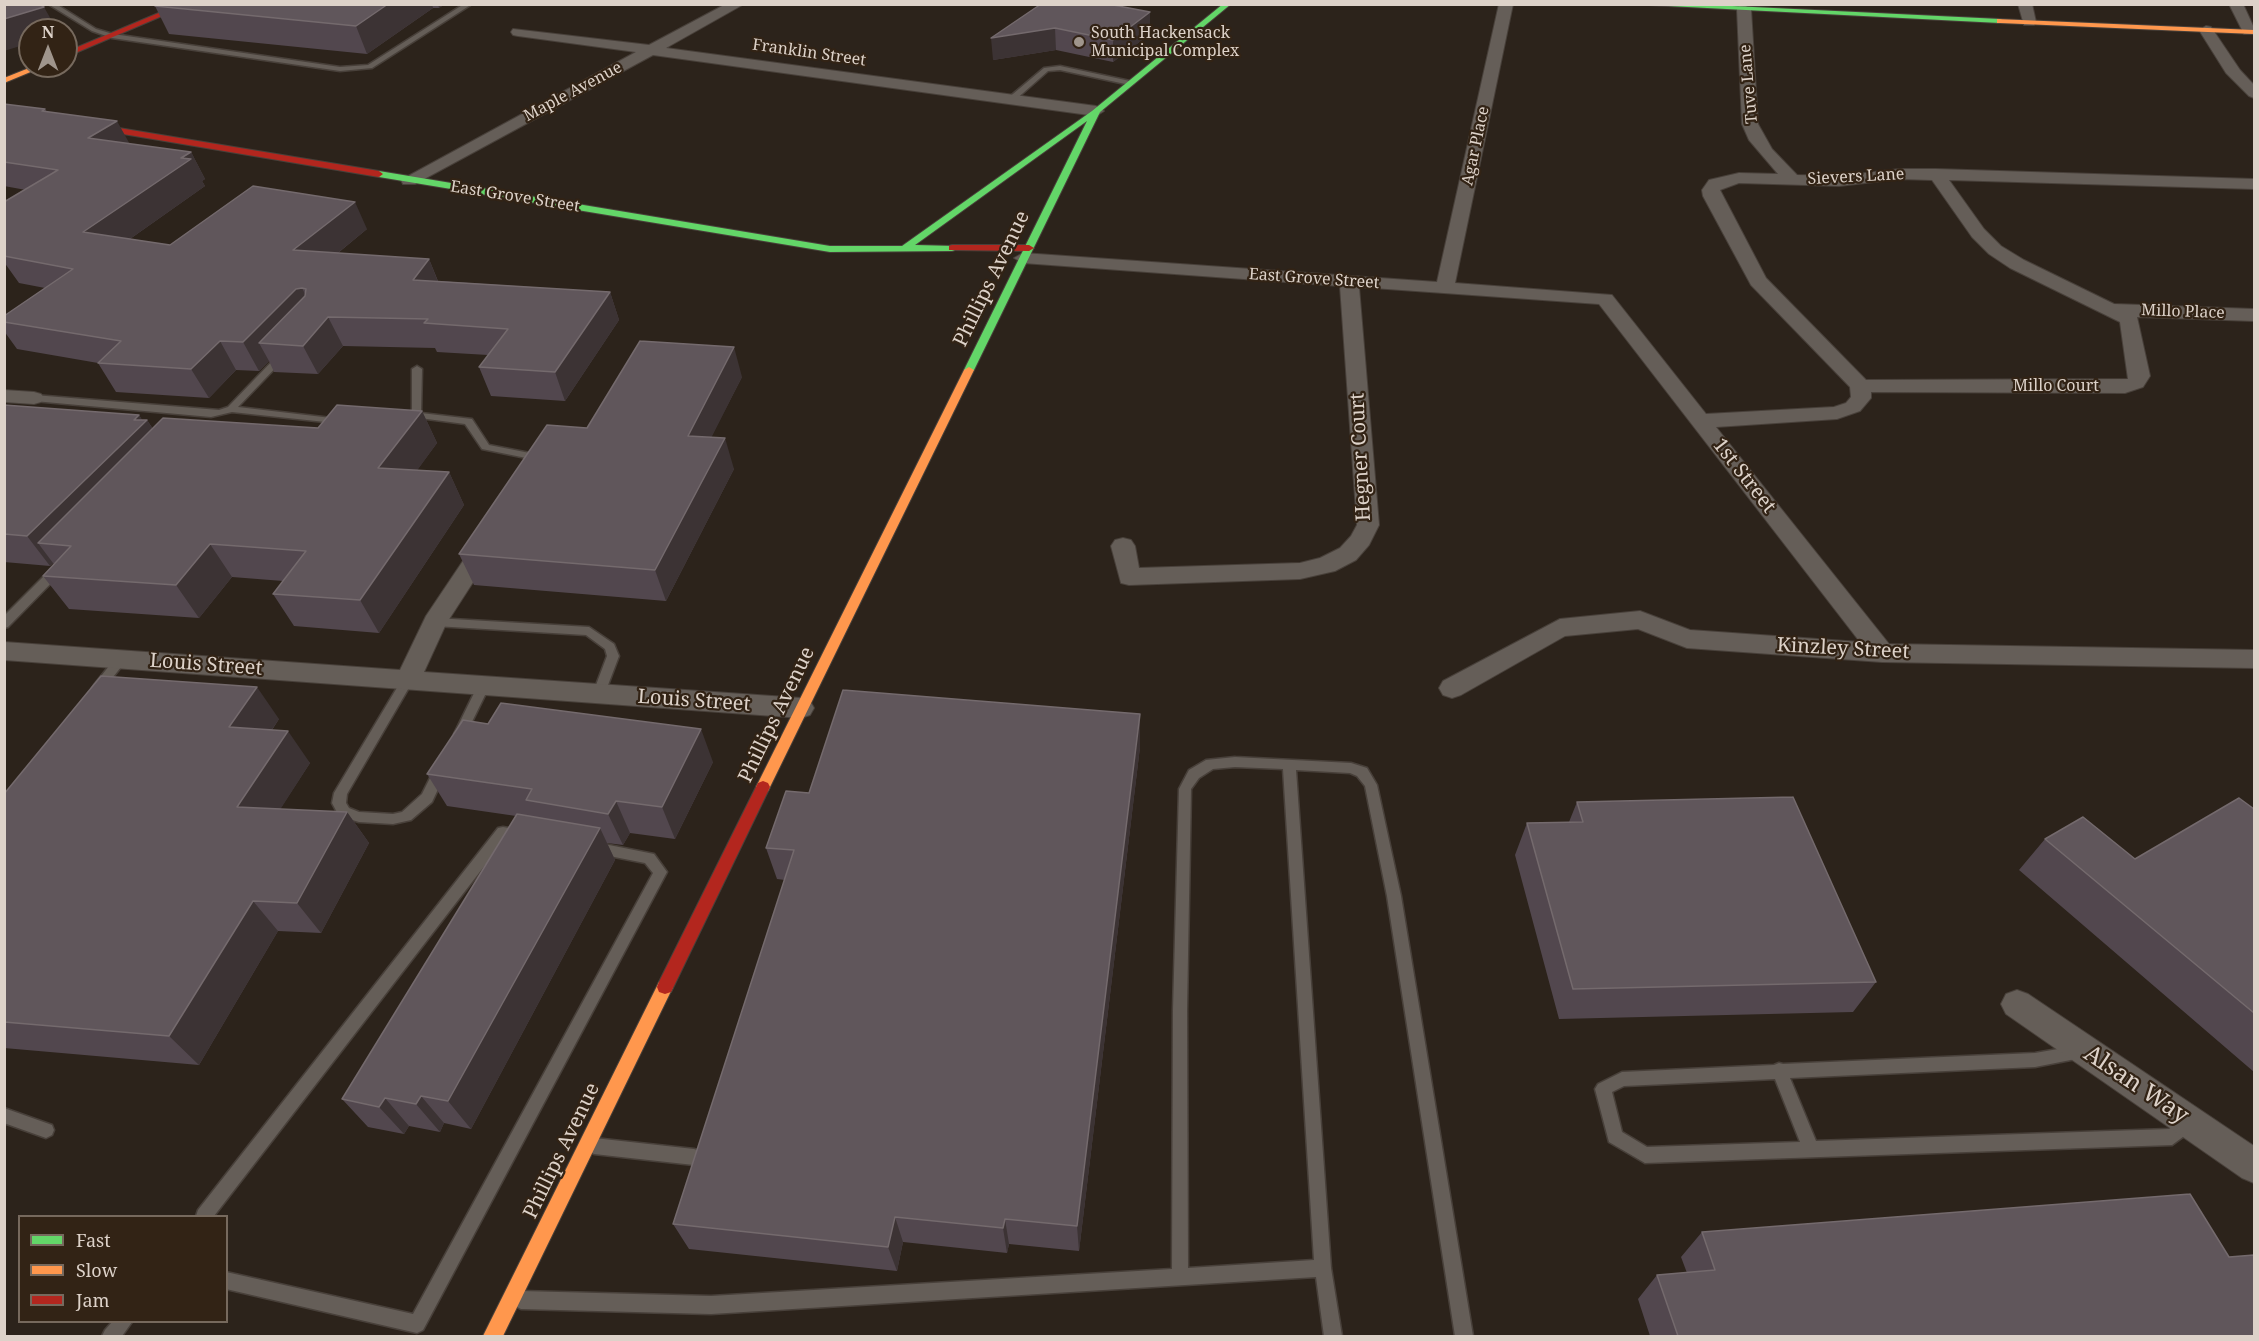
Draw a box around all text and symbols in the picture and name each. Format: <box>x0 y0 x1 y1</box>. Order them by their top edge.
north arrow <box>18 18 78 78</box>
text: N <box>42 21 54 43</box>
place label: South Hackensack Municipal Complex <box>1091 23 1239 61</box>
marker: South Hackensack Municipal Complex <box>1072 35 1086 49</box>
street label: Franklin Street <box>751 36 867 70</box>
street label: Tuve Lane <box>1736 43 1762 125</box>
street label: Maple Avenue <box>521 58 625 126</box>
street label: Agar Place <box>1458 105 1494 187</box>
street label: Sievers Lane <box>1807 165 1905 189</box>
street label: East Grove Street <box>449 177 581 217</box>
street label: Phillips Avenue <box>949 207 1035 351</box>
street label: East Grove Street <box>1248 265 1380 293</box>
street label: Millo Place <box>2141 301 2225 323</box>
street label: Millo Court <box>2013 376 2099 396</box>
street label: Hegner Court <box>1346 392 1376 522</box>
street label: 1st Street <box>1707 434 1781 518</box>
street label: Kinzley Street <box>1776 634 1910 664</box>
street label: Phillips Avenue <box>734 643 820 787</box>
street label: Louis Street <box>149 649 263 681</box>
street label: Louis Street <box>637 685 751 717</box>
street label: Alsan Way <box>2078 1039 2194 1131</box>
street label: Phillips Avenue <box>519 1079 605 1223</box>
legend <box>18 1215 228 1323</box>
text: Fast <box>76 1228 111 1252</box>
text: Slow <box>76 1258 117 1282</box>
text: Jam <box>76 1288 110 1312</box>

